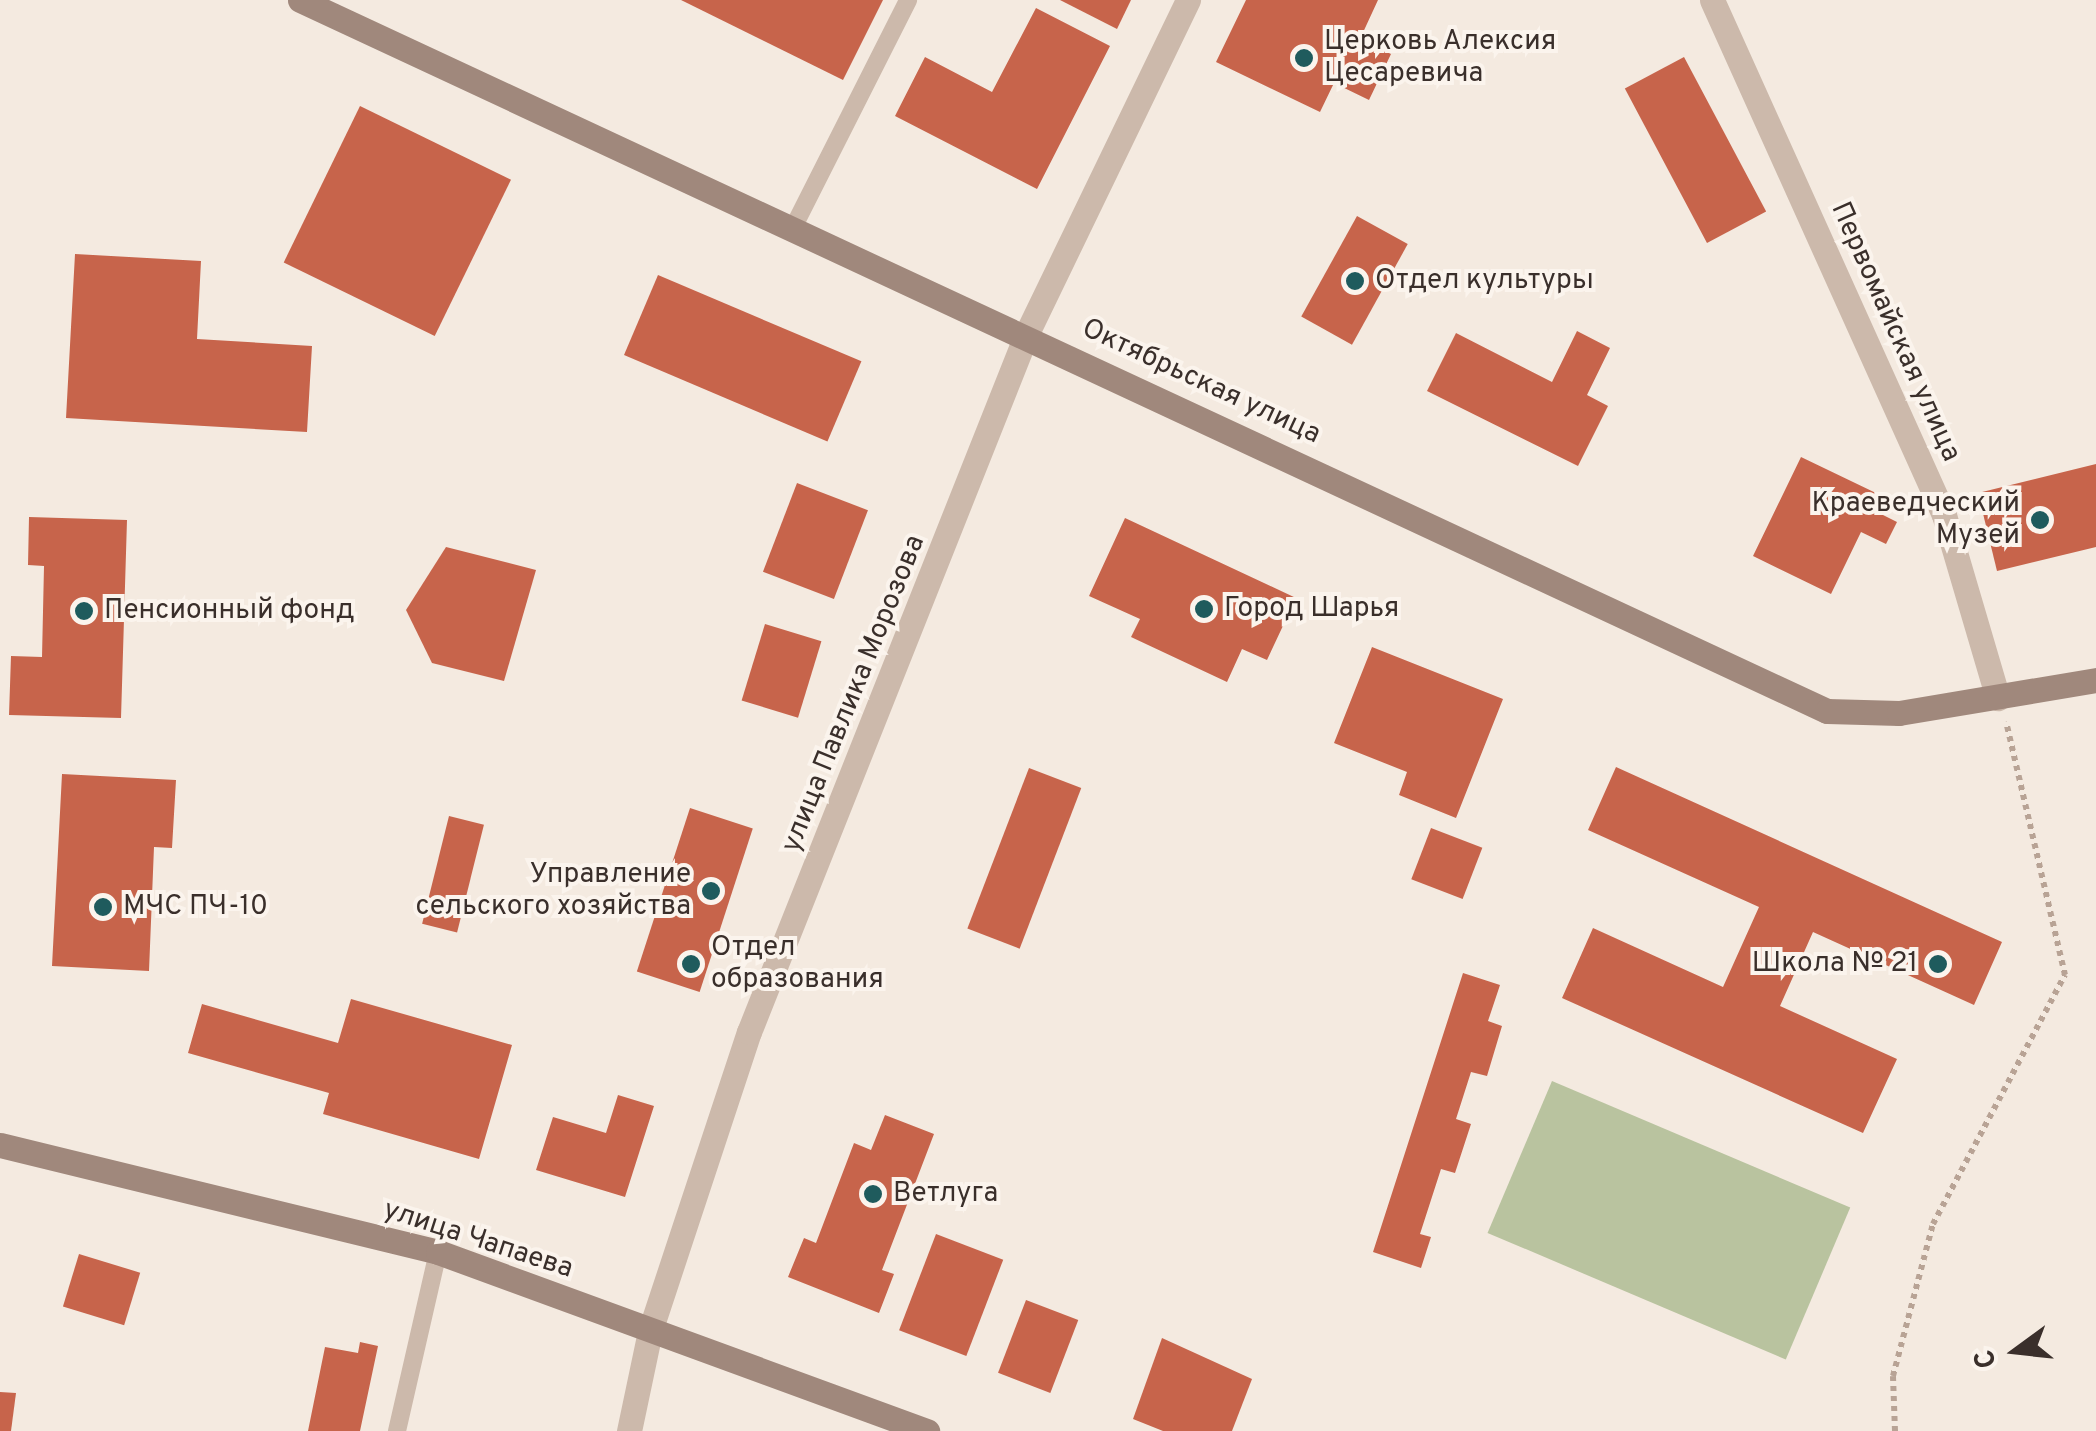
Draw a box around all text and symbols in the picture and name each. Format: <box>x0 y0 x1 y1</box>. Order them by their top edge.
place label: Церковь Алексия Цесаревича <box>1324 25 1557 91</box>
marker: Церковь Алексия Цесаревича <box>1293 47 1315 69</box>
street label: Первомайская улица <box>1823 197 1967 467</box>
place label: Отдел культуры <box>1375 264 1594 298</box>
marker: Отдел культуры <box>1344 270 1366 292</box>
street label: Октябрьская улица <box>1076 312 1326 452</box>
place label: Краеведческий Музей <box>1811 487 2020 553</box>
marker: Краеведческий Музей <box>2029 509 2051 531</box>
street label: улица Павлика Морозова <box>775 531 933 857</box>
place label: Город Шарья <box>1224 592 1399 626</box>
place label: Пенсионный фонд <box>104 594 355 628</box>
marker: Город Шарья <box>1193 598 1215 620</box>
marker: Пенсионный фонд <box>73 600 95 622</box>
place label: Управление сельского хозяйства <box>416 858 691 924</box>
marker: Управление сельского хозяйства <box>700 880 722 902</box>
place label: МЧС ПЧ-10 <box>123 890 268 924</box>
marker: МЧС ПЧ-10 <box>92 896 114 918</box>
place label: Отдел образования <box>711 931 884 997</box>
place label: Школа № 21 <box>1752 947 1918 981</box>
marker: Отдел образования <box>680 953 702 975</box>
marker: Школа № 21 <box>1927 953 1949 975</box>
place label: Ветлуга <box>893 1177 998 1211</box>
marker: Ветлуга <box>862 1183 884 1205</box>
street label: улица Чапаева <box>379 1194 577 1286</box>
north arrow <box>1966 1301 2066 1401</box>
text: С <box>1967 1345 2007 1372</box>

